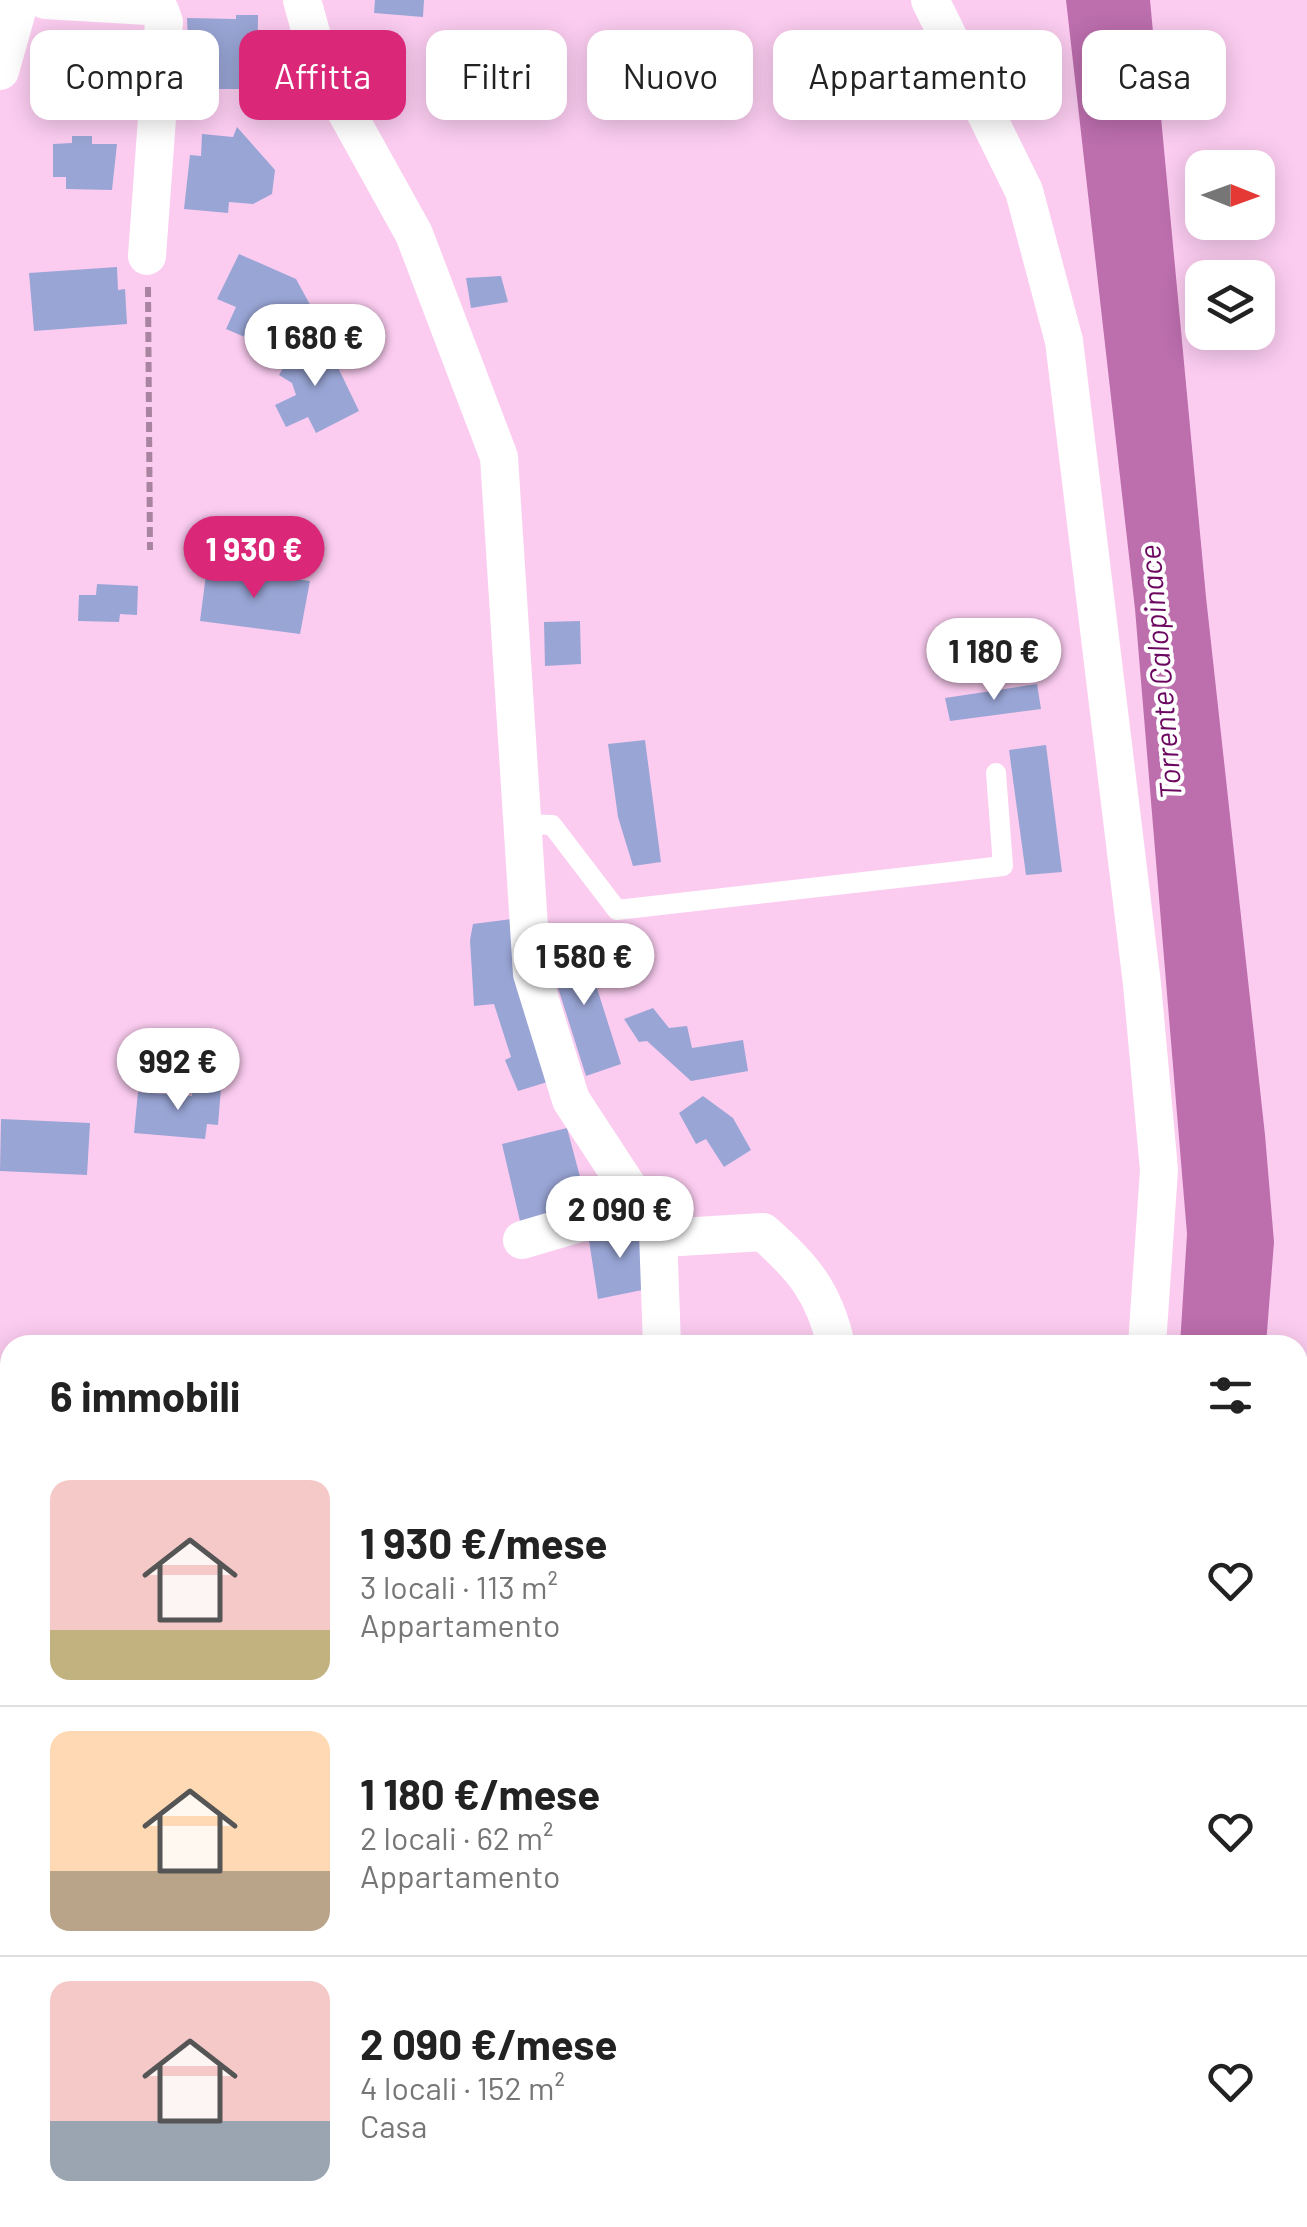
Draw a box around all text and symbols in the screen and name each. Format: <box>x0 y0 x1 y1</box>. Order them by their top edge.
chip: Compra <box>30 30 219 120</box>
chip: Affitta <box>239 30 406 120</box>
chip: Filtri <box>426 30 567 120</box>
chip: Nuovo <box>587 30 753 120</box>
chip: Appartamento <box>773 30 1062 120</box>
chip: Casa <box>1082 30 1226 120</box>
north arrow <box>1185 150 1275 240</box>
map controls <box>1185 150 1275 350</box>
button: layers <box>1185 260 1275 350</box>
pin: 1 680 € <box>223 304 407 389</box>
text: 1 680 € <box>266 317 364 355</box>
pin: 1 930 € <box>162 516 346 601</box>
text: 1 930 € <box>206 529 302 567</box>
water label: Torrente Calopinace <box>1130 543 1188 801</box>
pin: 1 180 € <box>902 618 1086 703</box>
text: 1 180 € <box>948 631 1040 669</box>
pin: 1 580 € <box>492 923 676 1008</box>
text: 1 580 € <box>535 936 633 974</box>
pin: 992 € <box>108 1028 248 1113</box>
text: 992 € <box>139 1041 217 1079</box>
pin: 2 090 € <box>528 1176 712 1261</box>
text: 2 090 € <box>568 1189 672 1227</box>
icon: filters <box>1203 1368 1258 1423</box>
text: 6 immobili <box>50 1370 241 1420</box>
text: 1 930 €/mese <box>360 1517 607 1567</box>
icon: home <box>130 1520 250 1640</box>
icon: heart <box>1203 1553 1258 1608</box>
text: 3 locali · 113 m² <box>360 1567 558 1605</box>
text: Appartamento <box>360 1605 560 1643</box>
text: 1 180 €/mese <box>360 1768 600 1818</box>
icon: home <box>130 1771 250 1891</box>
icon: heart <box>1203 1804 1258 1859</box>
text: 2 locali · 62 m² <box>360 1818 553 1856</box>
text: Appartamento <box>360 1856 560 1894</box>
text: 2 090 €/mese <box>360 2018 617 2068</box>
icon: home <box>130 2021 250 2141</box>
icon: heart <box>1203 2054 1258 2109</box>
text: 4 locali · 152 m² <box>360 2068 565 2106</box>
text: Casa <box>360 2106 427 2144</box>

